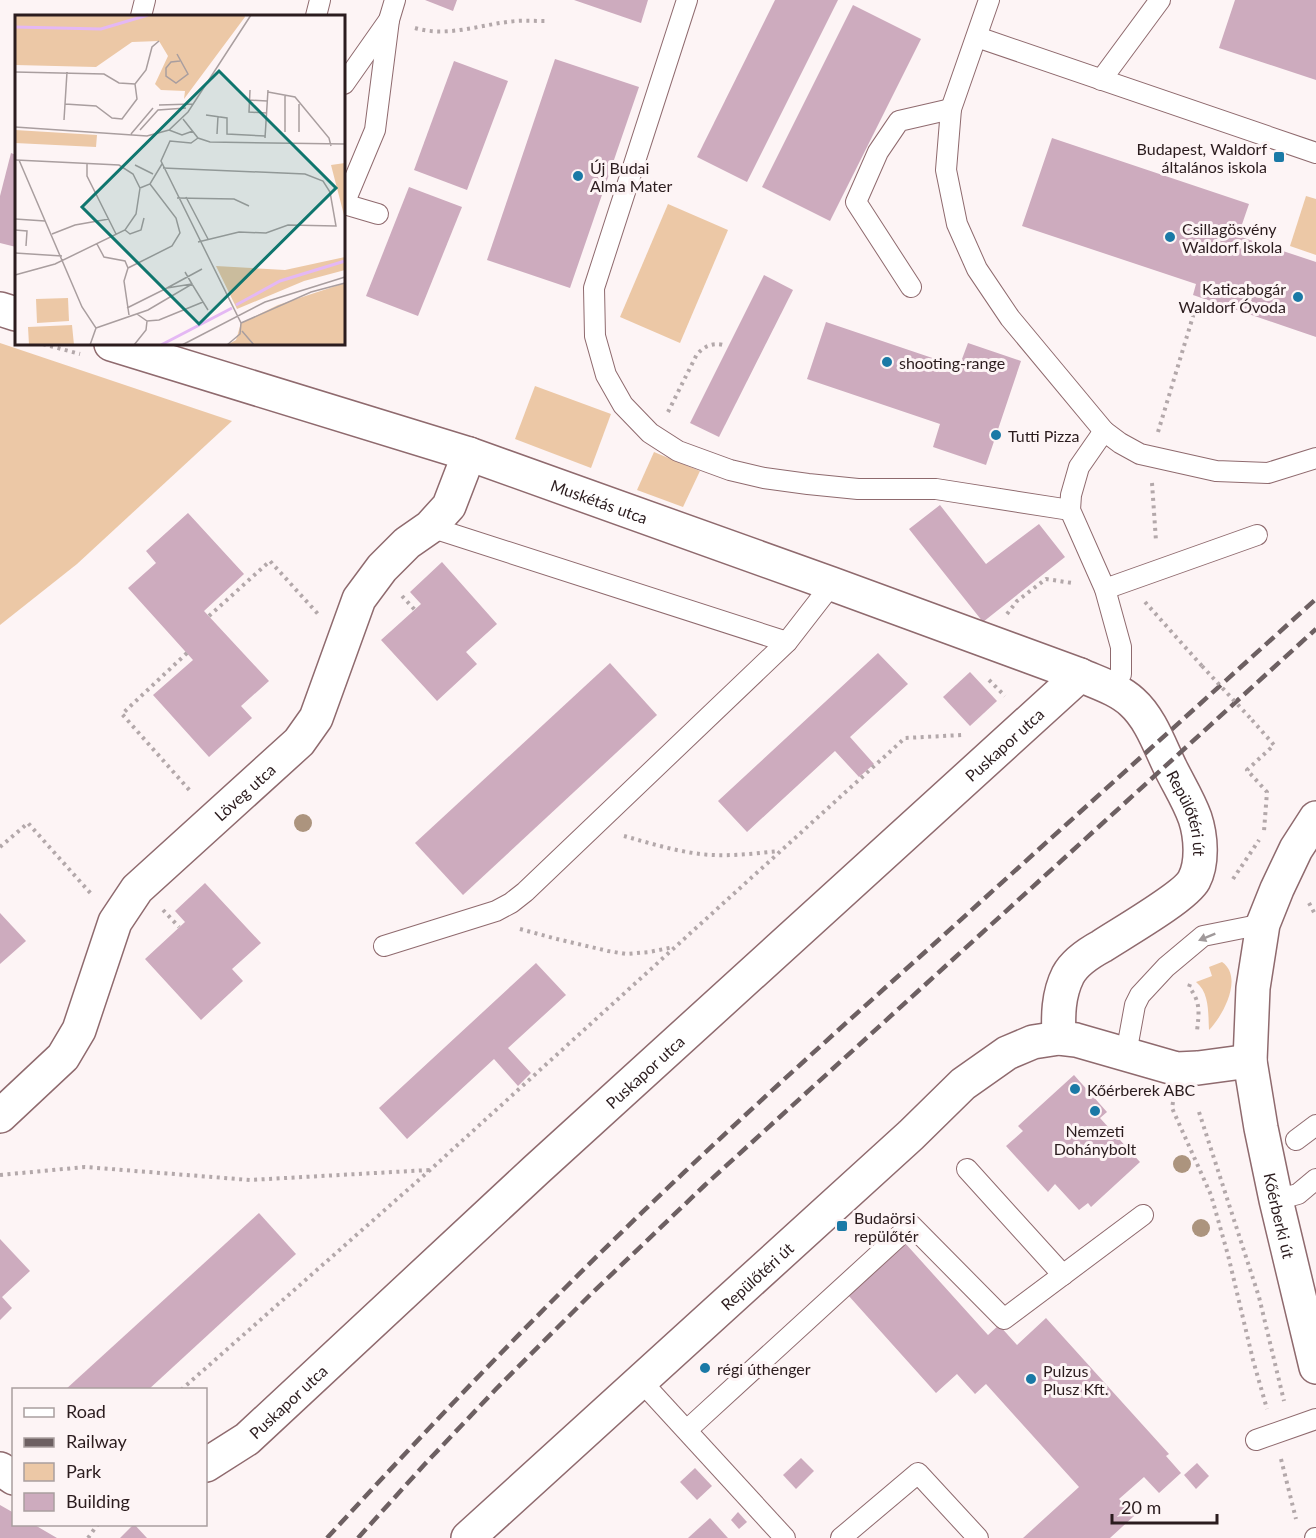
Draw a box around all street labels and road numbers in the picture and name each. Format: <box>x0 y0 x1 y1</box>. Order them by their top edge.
street label: Muskétás utca <box>548 475 650 527</box>
street label: Puskapor utca <box>961 704 1047 785</box>
street label: Löveg utca <box>210 759 279 824</box>
street label: Repülőtéri út <box>1164 767 1210 857</box>
street label: Puskapor utca <box>601 1031 688 1112</box>
street label: Kőérberki út <box>1261 1171 1299 1260</box>
street label: Repülőtéri út <box>716 1238 797 1313</box>
street label: Puskapor utca <box>245 1360 330 1442</box>

